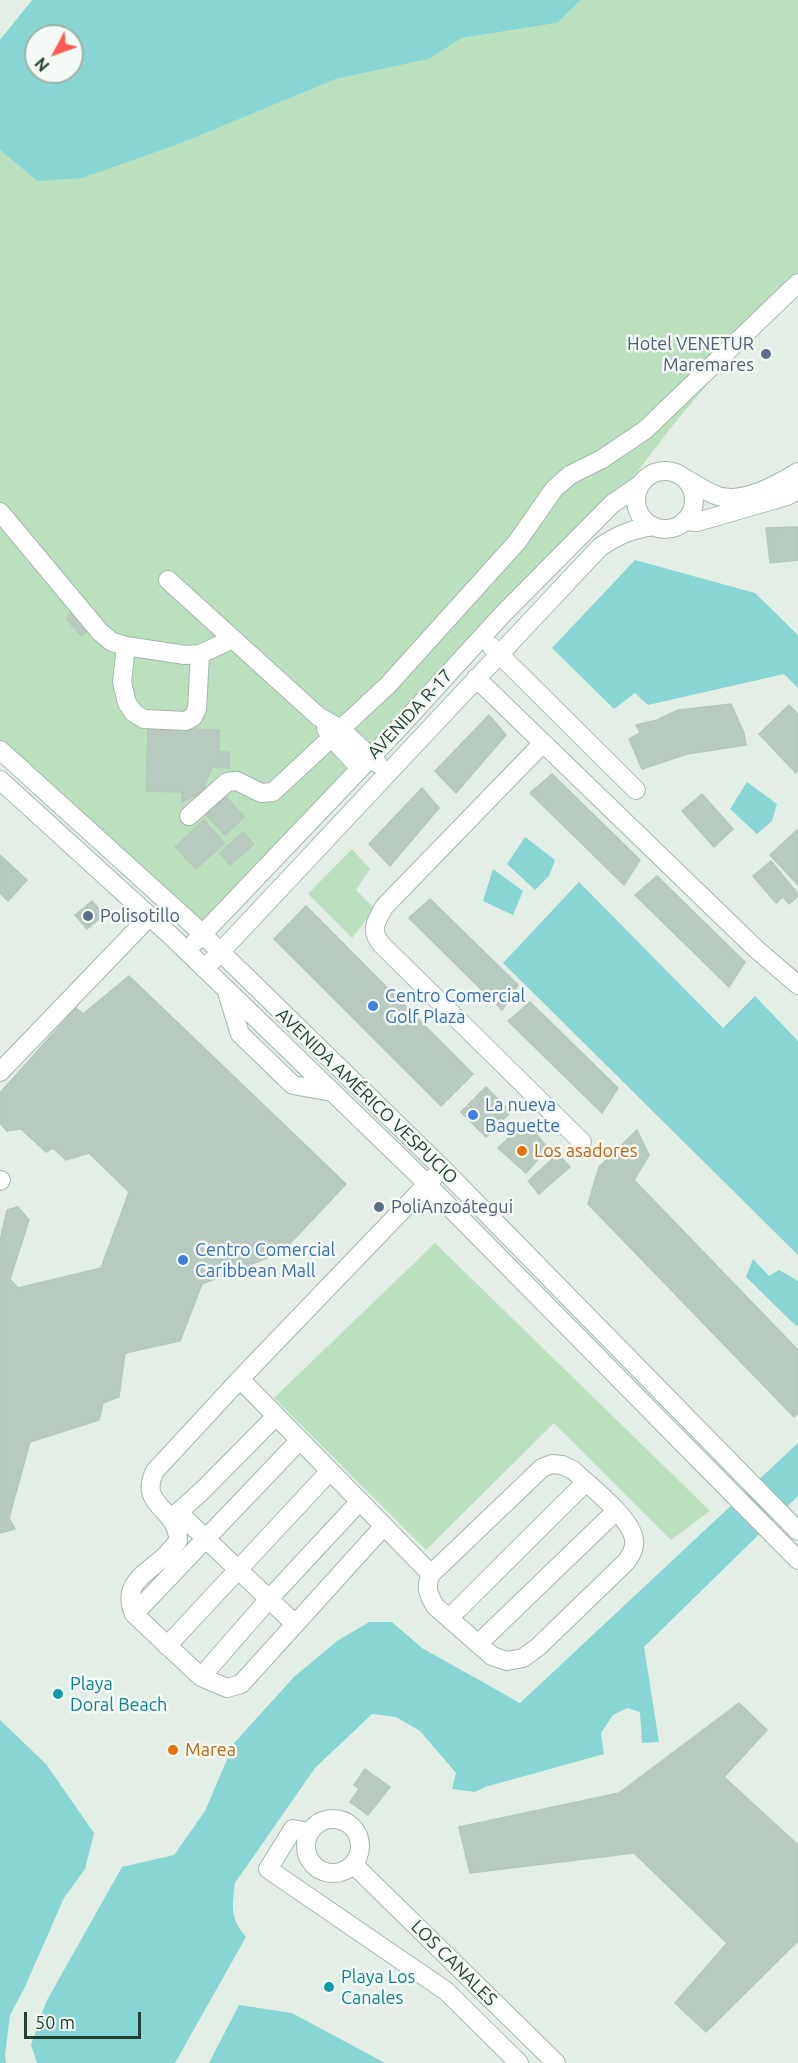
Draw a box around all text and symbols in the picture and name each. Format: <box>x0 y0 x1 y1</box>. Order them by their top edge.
north arrow <box>24 24 84 84</box>
text: N <box>31 54 53 75</box>
place label: Hotel VENETUR Maremares <box>627 333 754 376</box>
marker: Hotel VENETUR Maremares <box>759 347 773 361</box>
street label: AVENIDA R-17 <box>363 665 457 763</box>
place label: Polisotillo <box>100 905 180 927</box>
marker: Polisotillo <box>81 909 95 923</box>
place label: Centro Comercial Golf Plaza <box>385 985 525 1028</box>
marker: Centro Comercial Golf Plaza <box>366 999 380 1013</box>
street label: AVENIDA AMÉRICO VESPUCIO <box>272 1004 462 1188</box>
place label: La nueva Baguette <box>485 1094 560 1136</box>
marker: La nueva Baguette <box>466 1108 480 1122</box>
place label: Los asadores <box>534 1140 638 1162</box>
marker: Los asadores <box>515 1144 529 1158</box>
place label: PoliAnzoátegui <box>391 1196 513 1218</box>
marker: PoliAnzoátegui <box>372 1200 386 1214</box>
place label: Centro Comercial Caribbean Mall <box>195 1239 335 1282</box>
marker: Centro Comercial Caribbean Mall <box>176 1253 190 1267</box>
place label: Playa Doral Beach <box>70 1673 167 1716</box>
marker: Playa Doral Beach <box>51 1687 65 1701</box>
place label: Marea <box>185 1739 236 1761</box>
marker: Marea <box>166 1743 180 1757</box>
street label: LOS CANALES <box>407 1916 501 2010</box>
place label: Playa Los Canales <box>341 1966 415 2008</box>
marker: Playa Los Canales <box>322 1980 336 1994</box>
scale bar <box>27 2000 144 2038</box>
text: 50 m <box>35 2012 75 2032</box>

